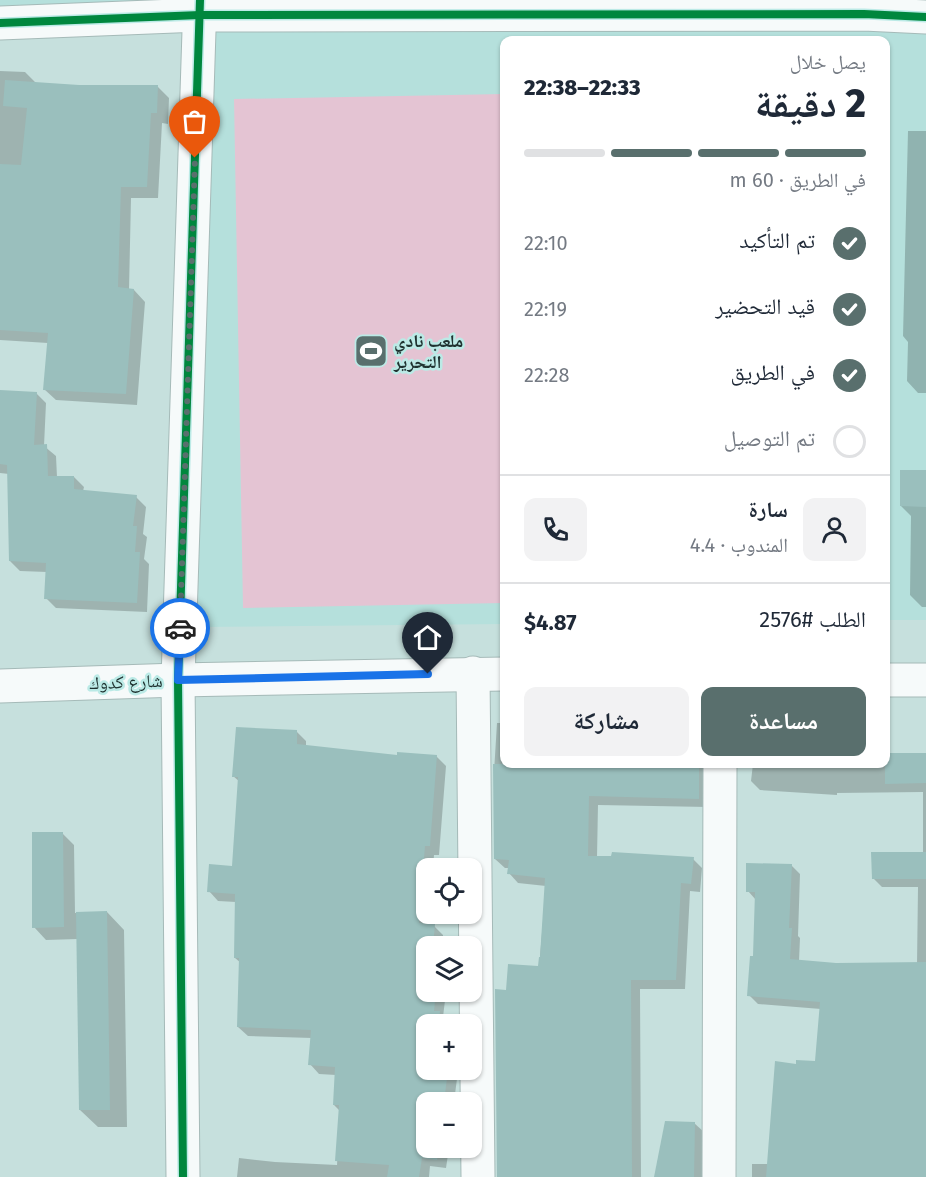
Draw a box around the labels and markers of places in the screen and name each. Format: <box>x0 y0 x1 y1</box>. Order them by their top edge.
pin <box>169 96 220 158</box>
place label: ملعب نادي التحرير <box>393 330 463 373</box>
sports icon: ملعب نادي التحرير <box>353 333 389 369</box>
pin <box>402 612 453 674</box>

